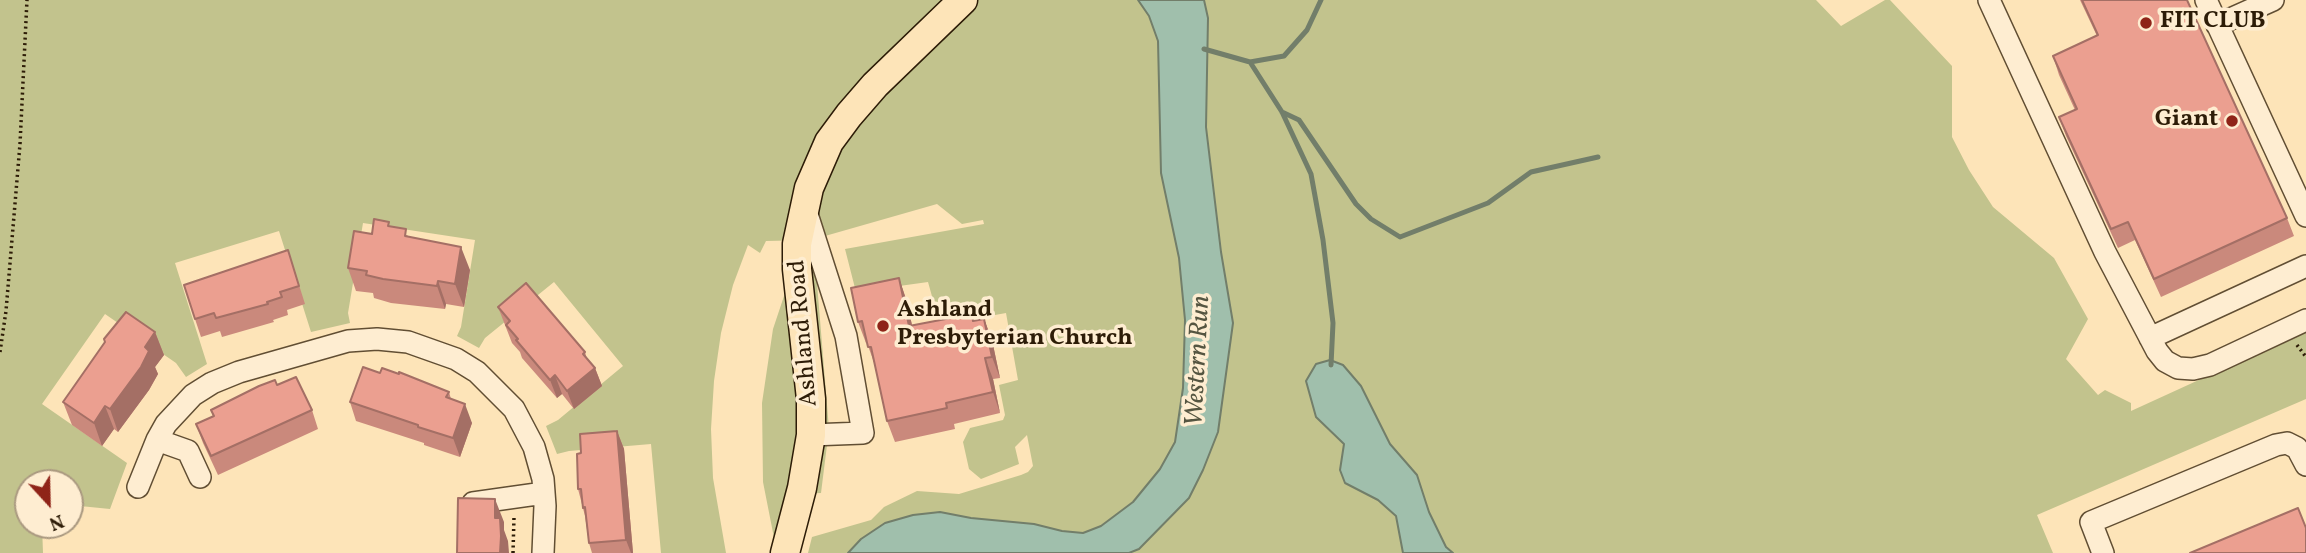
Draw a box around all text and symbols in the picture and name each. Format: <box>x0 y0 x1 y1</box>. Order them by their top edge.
place label: FIT CLUB <box>2160 9 2266 37</box>
marker: FIT CLUB <box>2138 15 2154 31</box>
place label: Giant <box>2155 107 2218 135</box>
marker: Giant <box>2224 113 2240 129</box>
street label: Ashland Road <box>784 258 826 408</box>
water label: Western Run <box>1181 295 1219 427</box>
place label: Ashland Presbyterian Church <box>897 298 1133 354</box>
marker: Ashland Presbyterian Church <box>875 318 891 334</box>
north arrow <box>14 469 84 539</box>
text: N <box>45 507 67 536</box>

